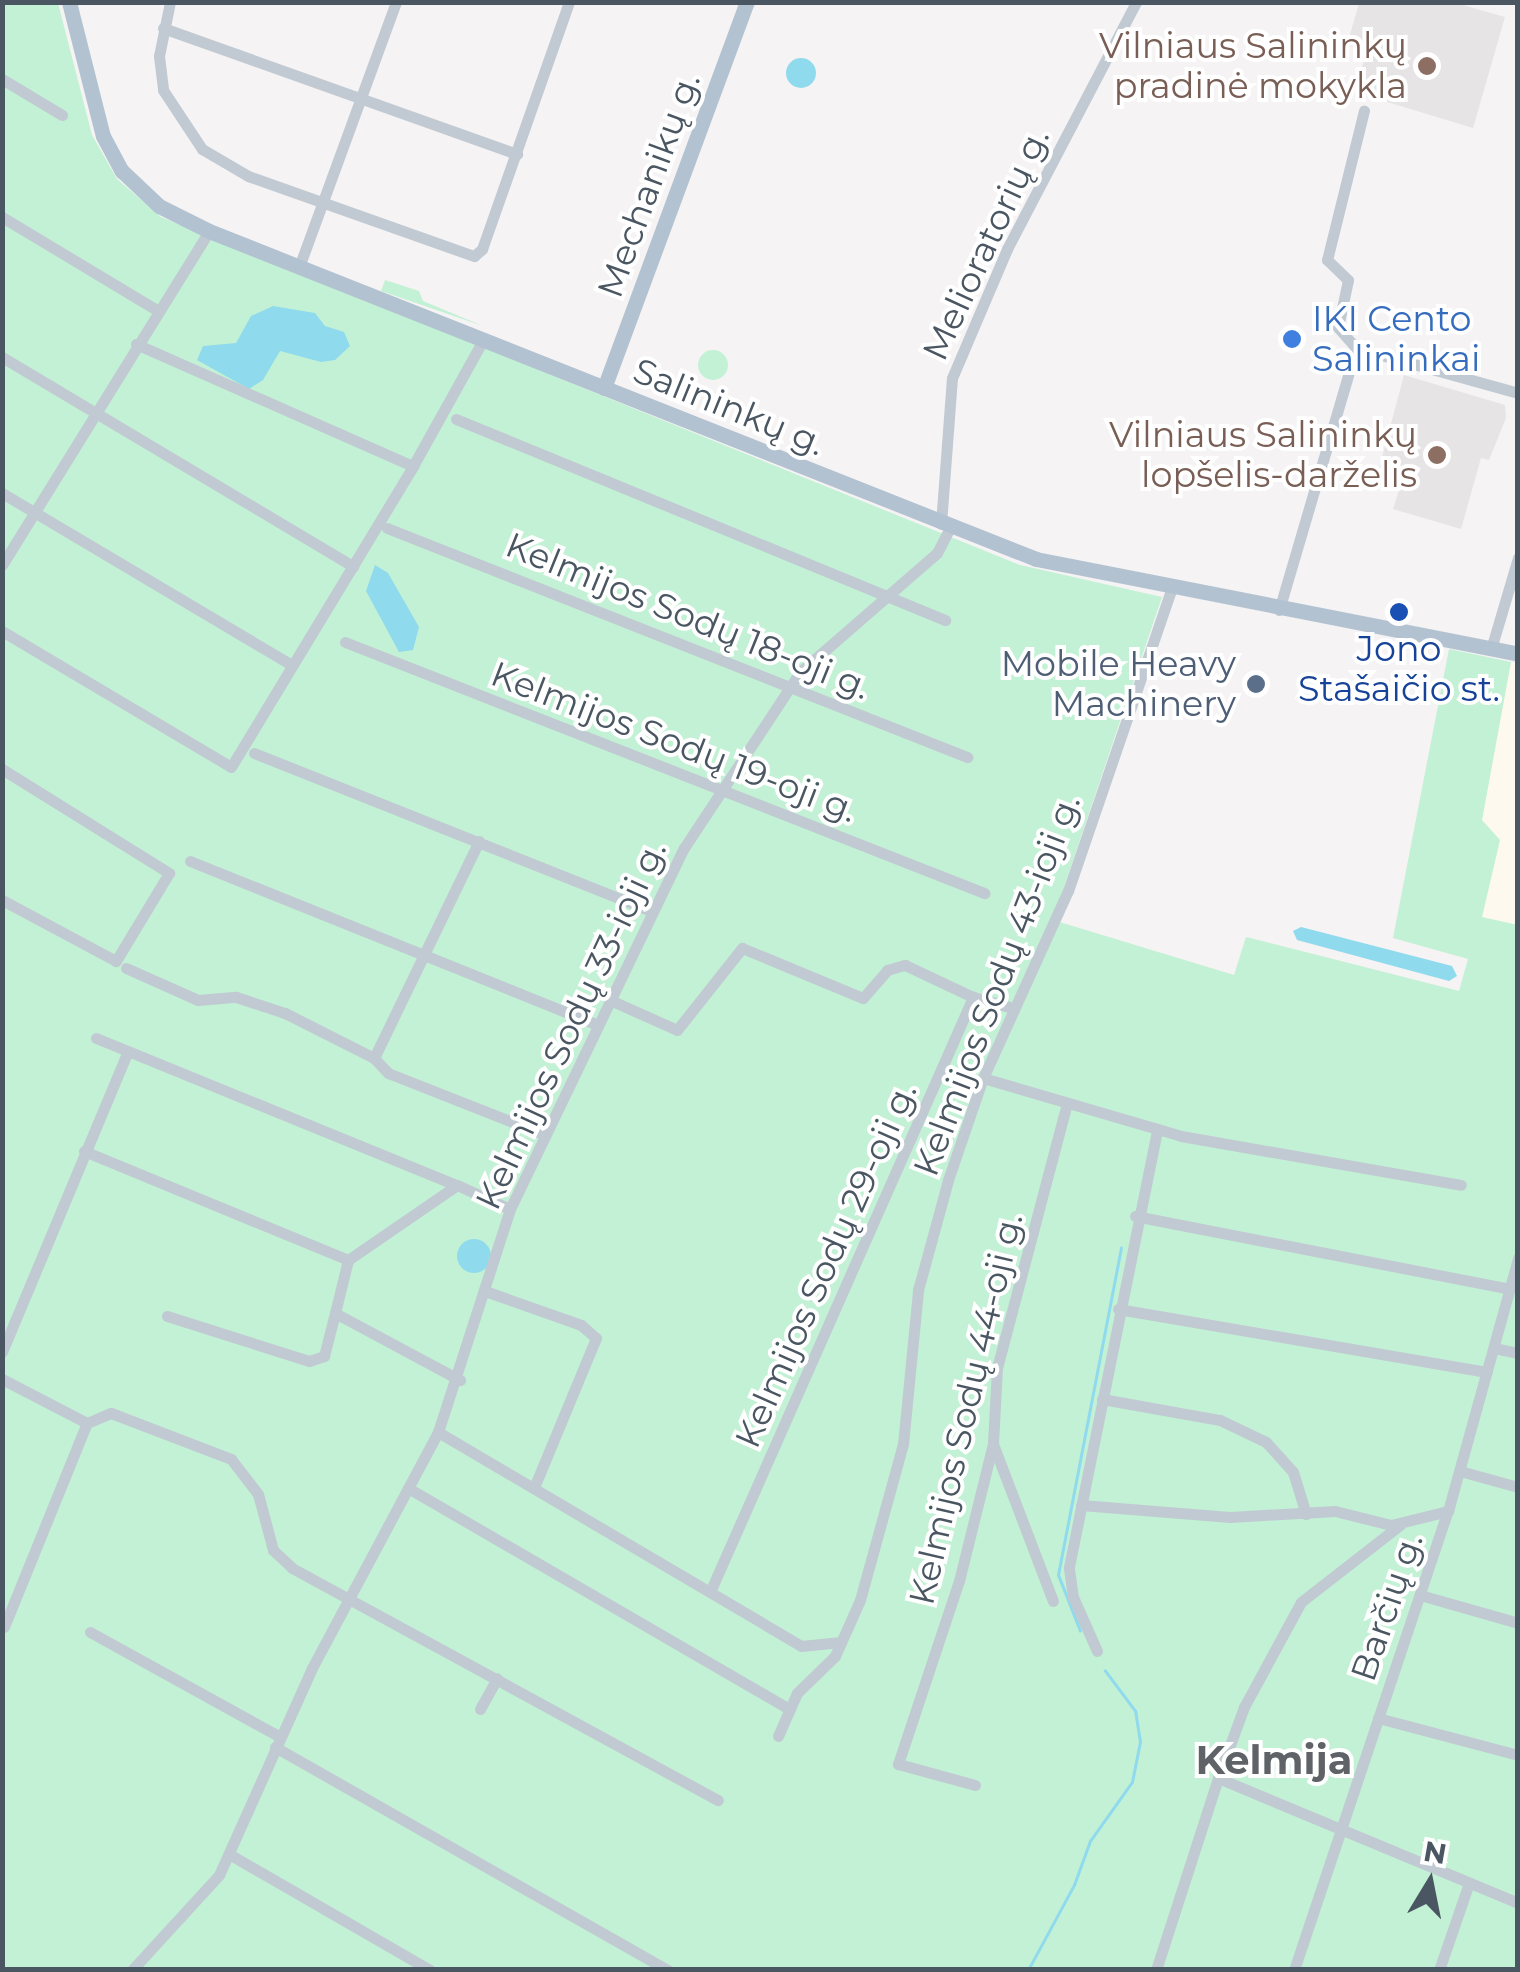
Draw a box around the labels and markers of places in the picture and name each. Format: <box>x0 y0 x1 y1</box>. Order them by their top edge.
place label: Vilniaus Salininkų pradinė mokykla <box>1099 25 1407 107</box>
marker: Vilniaus Salininkų pradinė mokykla <box>1416 55 1438 77</box>
place label: IKI Cento Salininkai <box>1312 298 1480 380</box>
marker: IKI Cento Salininkai <box>1281 328 1303 350</box>
place label: Vilniaus Salininkų lopšelis-darželis <box>1109 414 1417 496</box>
marker: Vilniaus Salininkų lopšelis-darželis <box>1426 444 1448 466</box>
marker: Jono Stašaičio st. <box>1388 601 1410 623</box>
place label: Jono Stašaičio st. <box>1298 628 1500 710</box>
place label: Mobile Heavy Machinery <box>1001 643 1236 725</box>
marker: Mobile Heavy Machinery <box>1245 673 1267 695</box>

